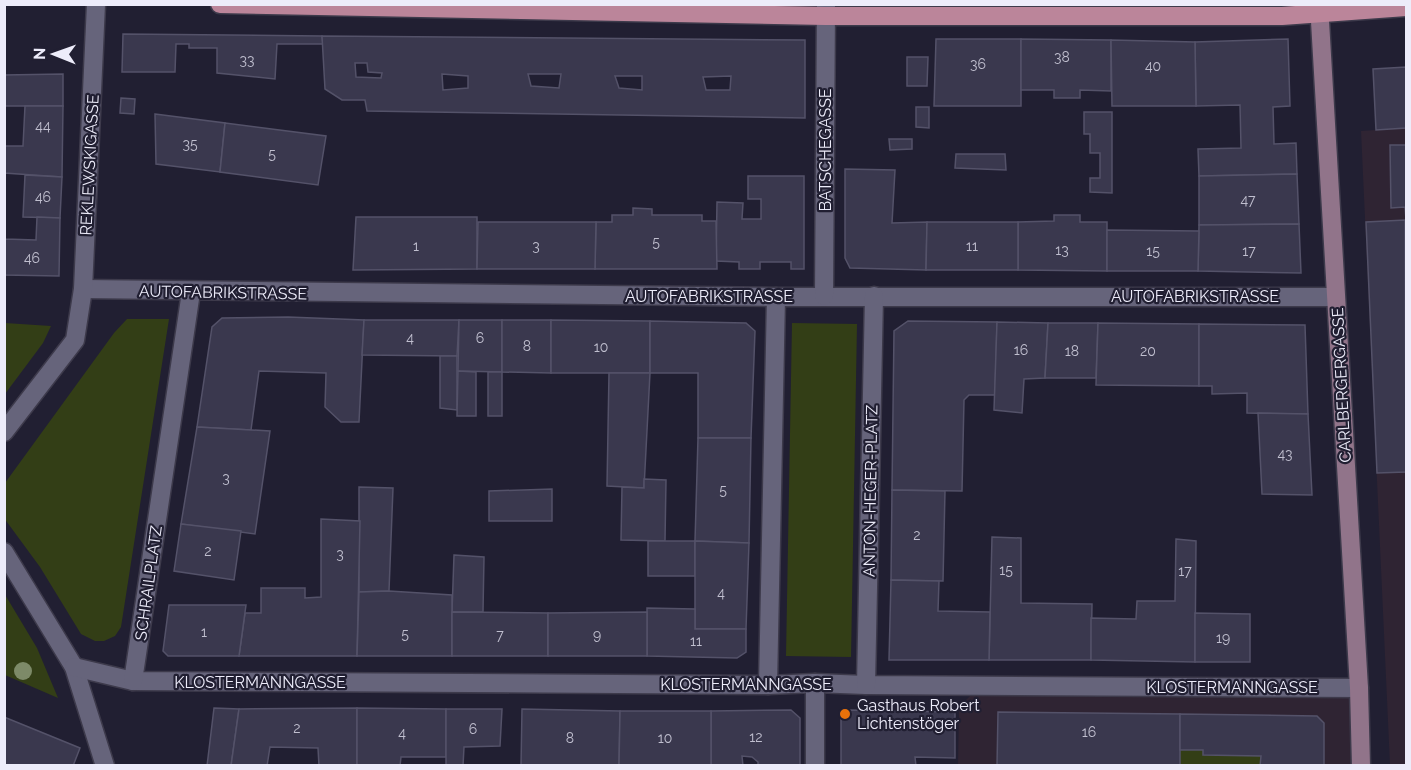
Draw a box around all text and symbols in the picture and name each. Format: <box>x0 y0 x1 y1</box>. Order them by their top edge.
north arrow <box>24 24 84 84</box>
text: N <box>30 47 49 60</box>
house number: 38 <box>1054 49 1070 65</box>
house number: 33 <box>240 52 254 68</box>
house number: 36 <box>970 56 986 72</box>
house number: 40 <box>1145 58 1161 74</box>
street label: BATSCHEGASSE <box>816 88 835 212</box>
street label: REKLEWSKIGASSE <box>76 94 103 236</box>
house number: 44 <box>35 118 51 134</box>
house number: 35 <box>182 136 198 152</box>
house number: 5 <box>268 146 276 162</box>
house number: 46 <box>35 189 51 205</box>
house number: 47 <box>1240 192 1256 208</box>
house number: 5 <box>652 234 660 250</box>
house number: 1 <box>413 238 419 254</box>
house number: 3 <box>532 238 540 254</box>
house number: 11 <box>966 238 978 254</box>
house number: 13 <box>1055 242 1069 258</box>
house number: 15 <box>1146 243 1160 259</box>
house number: 17 <box>1242 243 1256 259</box>
house number: 46 <box>24 250 40 266</box>
street label: AUTOFABRIKSTRASSE <box>139 282 307 303</box>
street label: AUTOFABRIKSTRASSE <box>625 287 793 306</box>
street label: AUTOFABRIKSTRASSE <box>1111 287 1279 306</box>
street label: CARLBERGERGASSE <box>1328 307 1355 463</box>
house number: 4 <box>406 330 414 346</box>
house number: 6 <box>476 330 484 346</box>
house number: 8 <box>523 338 531 354</box>
house number: 10 <box>594 339 608 355</box>
house number: 16 <box>1014 342 1028 358</box>
house number: 18 <box>1065 343 1079 359</box>
house number: 20 <box>1140 343 1156 359</box>
street label: ANTON-HEGER-PLATZ <box>859 405 882 577</box>
house number: 43 <box>1277 446 1293 462</box>
house number: 3 <box>222 470 230 486</box>
house number: 5 <box>719 482 727 498</box>
street label: SCHRAILPLATZ <box>131 524 166 642</box>
house number: 2 <box>913 527 921 543</box>
house number: 2 <box>204 543 212 559</box>
house number: 3 <box>336 546 344 562</box>
house number: 15 <box>999 562 1013 578</box>
house number: 17 <box>1178 563 1192 579</box>
house number: 4 <box>717 585 725 601</box>
house number: 1 <box>201 624 207 640</box>
house number: 5 <box>401 626 409 642</box>
house number: 7 <box>496 627 504 643</box>
house number: 9 <box>593 627 601 643</box>
house number: 19 <box>1216 630 1230 646</box>
house number: 11 <box>690 633 702 649</box>
street label: KLOSTERMANNGASSE <box>174 673 346 692</box>
street label: KLOSTERMANNGASSE <box>660 675 832 694</box>
street label: KLOSTERMANNGASSE <box>1146 678 1318 697</box>
place label: Gasthaus Robert Lichtenstöger <box>857 696 980 733</box>
marker: Gasthaus Robert Lichtenstöger <box>838 707 852 721</box>
house number: 2 <box>293 720 301 736</box>
house number: 6 <box>469 721 477 737</box>
house number: 16 <box>1082 724 1096 740</box>
house number: 4 <box>398 725 406 741</box>
house number: 12 <box>749 729 763 745</box>
house number: 8 <box>566 730 574 746</box>
house number: 10 <box>658 730 672 746</box>

